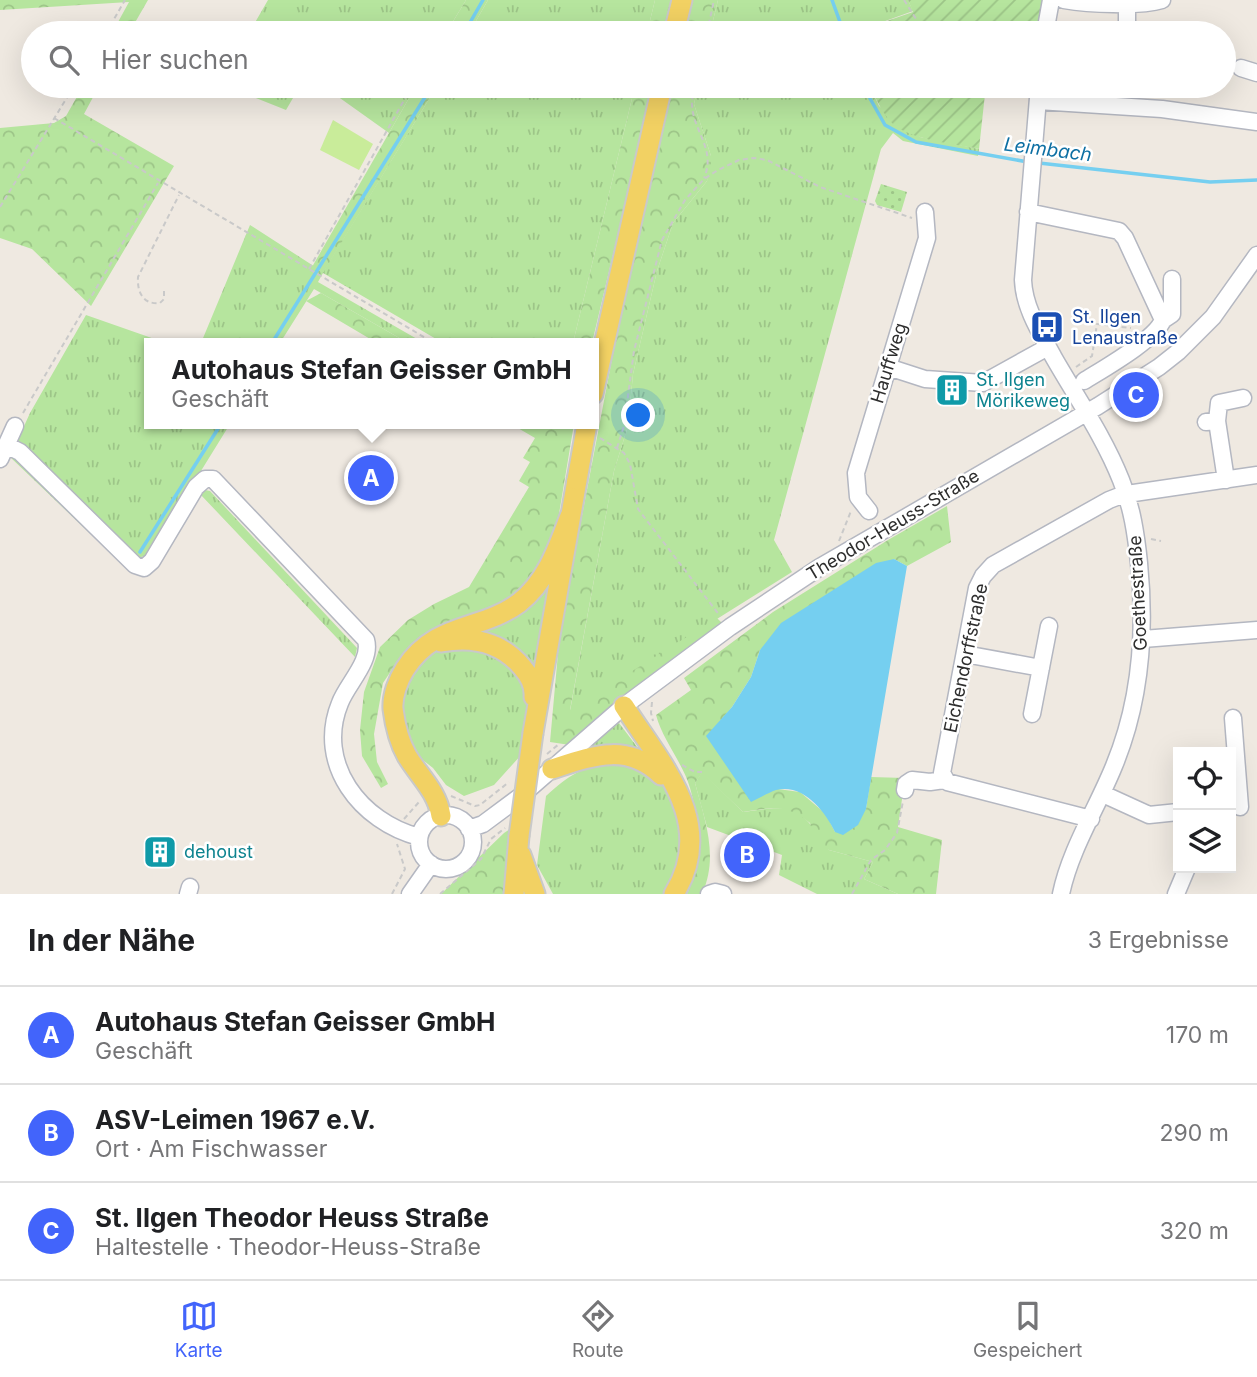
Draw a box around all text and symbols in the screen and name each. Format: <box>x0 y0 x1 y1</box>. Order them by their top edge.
search box <box>21 21 1236 98</box>
icon: search <box>45 41 83 79</box>
text: Hier suchen <box>101 44 249 75</box>
water label: Leimbach <box>1003 133 1093 166</box>
place label: St. Ilgen Lenaustraße <box>1072 306 1178 348</box>
bus stop icon: St. Ilgen Lenaustraße <box>1028 308 1066 346</box>
street label: Hauffweg <box>866 320 911 406</box>
popup <box>144 338 599 429</box>
text: Autohaus Stefan Geisser GmbH <box>171 354 572 385</box>
place label: St. Ilgen Mörikeweg <box>976 369 1070 411</box>
pin: C <box>1113 369 1159 421</box>
building icon: St. Ilgen Mörikeweg <box>933 371 971 409</box>
text: Geschäft <box>171 385 269 413</box>
your location <box>621 398 655 432</box>
pin: A <box>348 452 394 504</box>
street label: Theodor-Heuss-Straße <box>803 465 983 584</box>
street label: Goethestraße <box>1124 535 1151 651</box>
street label: Eichendorffstraße <box>939 581 992 735</box>
map controls <box>1173 747 1236 873</box>
button: locate <box>1173 747 1236 810</box>
button: layers <box>1173 810 1236 873</box>
pin: B <box>724 829 770 881</box>
building icon: dehoust <box>141 833 179 871</box>
place label: dehoust <box>184 841 253 862</box>
text: In der Nähe <box>28 922 195 958</box>
text: 3 Ergebnisse <box>1088 926 1229 954</box>
text: Autohaus Stefan Geisser GmbH <box>95 1006 496 1037</box>
text: A <box>42 1021 60 1049</box>
text: 170 m <box>1166 1021 1229 1049</box>
text: Geschäft <box>95 1037 193 1065</box>
text: ASV-Leimen 1967 e.V. <box>95 1104 376 1135</box>
text: B <box>43 1119 59 1147</box>
text: 290 m <box>1160 1119 1229 1147</box>
text: Ort · Am Fischwasser <box>95 1135 327 1163</box>
text: St. Ilgen Theodor Heuss Straße <box>95 1202 489 1233</box>
text: C <box>42 1217 60 1245</box>
text: 320 m <box>1160 1217 1229 1245</box>
text: Haltestelle · Theodor-Heuss-Straße <box>95 1233 481 1261</box>
tab: Karte <box>175 1297 223 1362</box>
tab: Route <box>572 1297 624 1362</box>
tab: Gespeichert <box>973 1297 1082 1362</box>

